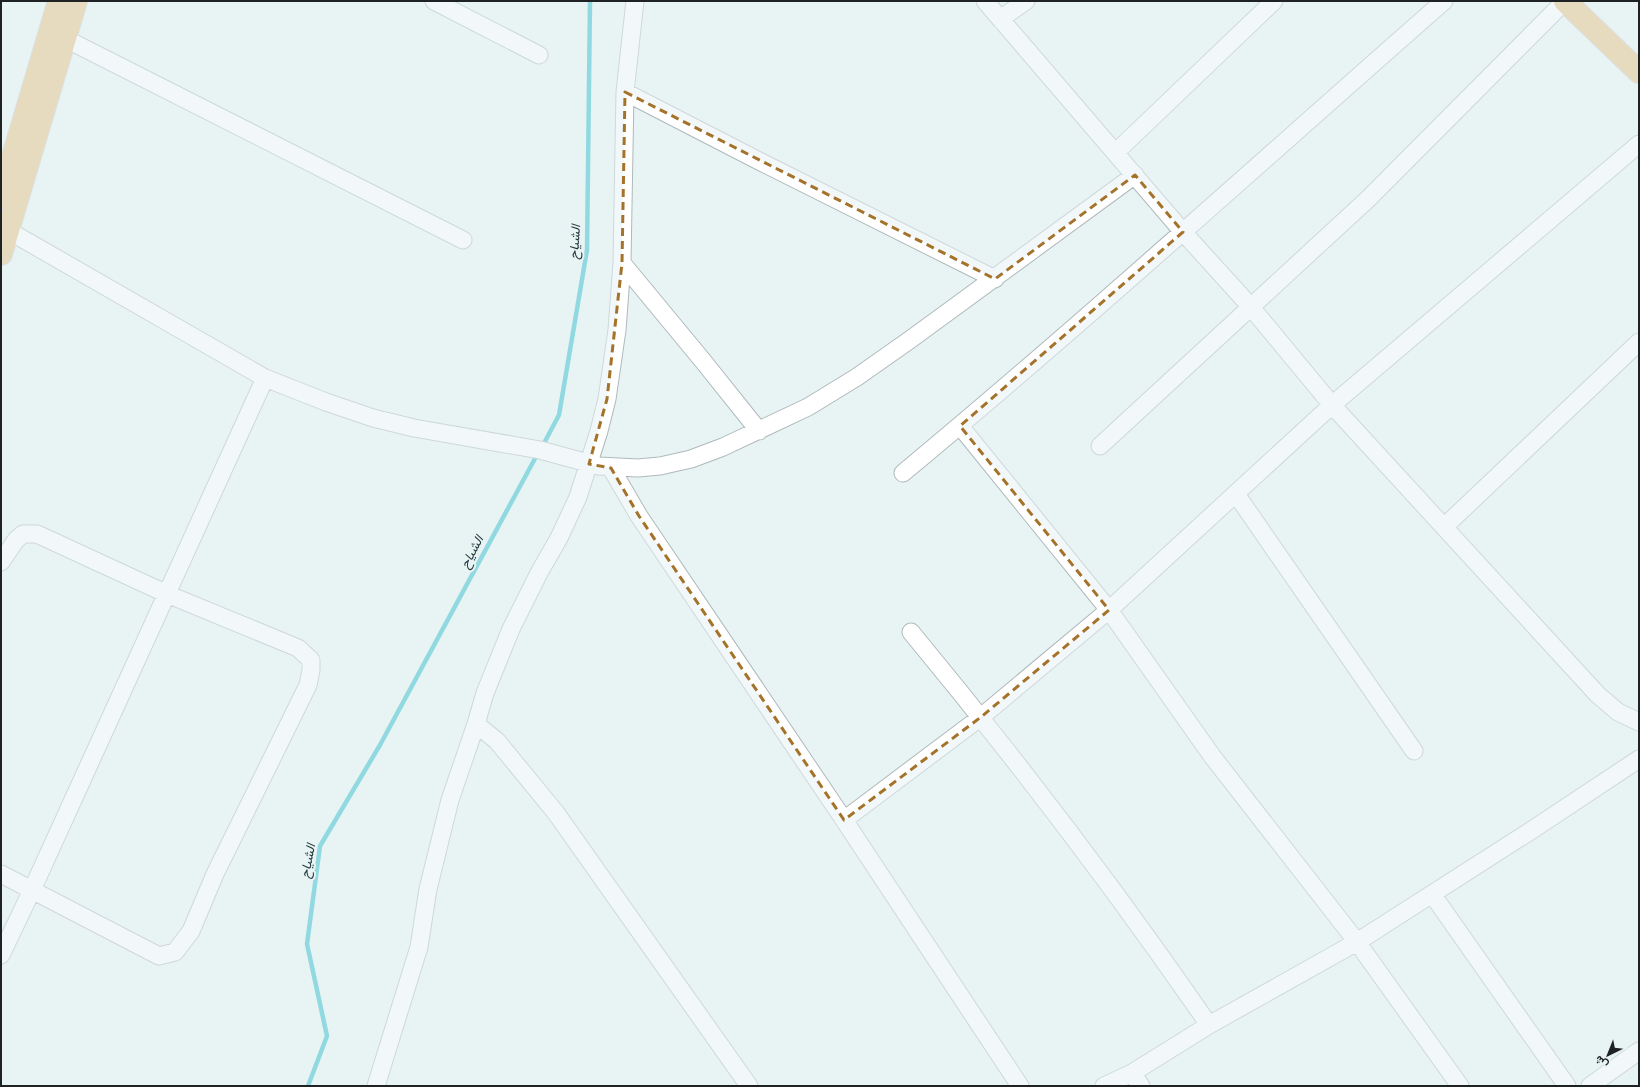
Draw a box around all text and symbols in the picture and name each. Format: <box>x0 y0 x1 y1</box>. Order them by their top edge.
water label: الشياح <box>566 222 585 260</box>
water label: الشياح <box>457 531 489 571</box>
water label: الشياح <box>297 841 321 880</box>
north arrow <box>1588 1035 1628 1075</box>
text: ش <box>1592 1053 1611 1071</box>

